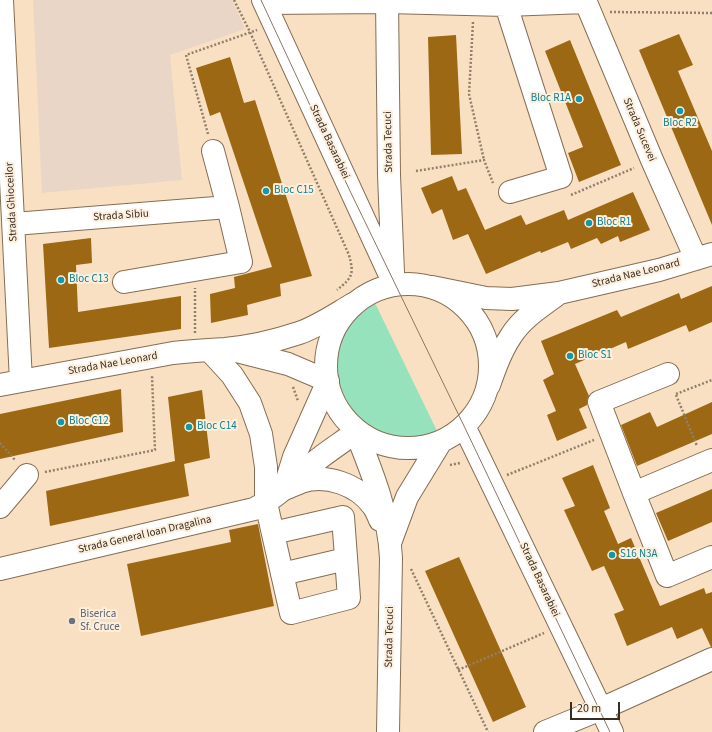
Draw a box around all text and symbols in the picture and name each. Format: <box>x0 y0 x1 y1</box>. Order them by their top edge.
place label: Bloc R1A <box>531 92 571 106</box>
marker: Bloc R1A <box>574 94 584 104</box>
street label: Strada Sucevei <box>620 96 658 164</box>
street label: Strada Basarabiei <box>306 103 352 181</box>
marker: Bloc R2 <box>675 106 685 116</box>
street label: Strada Tecuci <box>382 111 396 173</box>
place label: Bloc R2 <box>663 117 697 131</box>
street label: Strada Ghioceilor <box>3 162 21 242</box>
place label: Bloc C15 <box>274 184 314 198</box>
marker: Bloc C15 <box>261 186 271 196</box>
street label: Strada Sibiu <box>93 207 149 225</box>
place label: Bloc R1 <box>597 216 631 230</box>
marker: Bloc R1 <box>584 218 594 228</box>
street label: Strada Nae Leonard <box>590 257 682 291</box>
place label: Bloc C13 <box>69 273 109 287</box>
marker: Bloc C13 <box>56 275 66 285</box>
place label: Bloc S1 <box>578 349 612 363</box>
street label: Strada Nae Leonard <box>67 350 159 378</box>
marker: Bloc S1 <box>565 351 575 361</box>
place label: Bloc C12 <box>69 415 109 429</box>
marker: Bloc C12 <box>56 417 66 427</box>
place label: Bloc C14 <box>197 420 237 434</box>
marker: Bloc C14 <box>184 422 194 432</box>
street label: Strada General Ioan Dragalina <box>77 513 213 557</box>
street label: Strada Basarabiei <box>516 541 562 619</box>
place label: S16 N3A <box>620 548 658 562</box>
marker: S16 N3A <box>607 550 617 560</box>
street label: Strada Tecuci <box>383 606 397 668</box>
place label: Biserica Sf. Cruce <box>80 608 120 634</box>
marker: Biserica Sf. Cruce <box>67 616 77 626</box>
scale bar <box>572 694 622 720</box>
text: 20 m <box>577 700 601 717</box>

